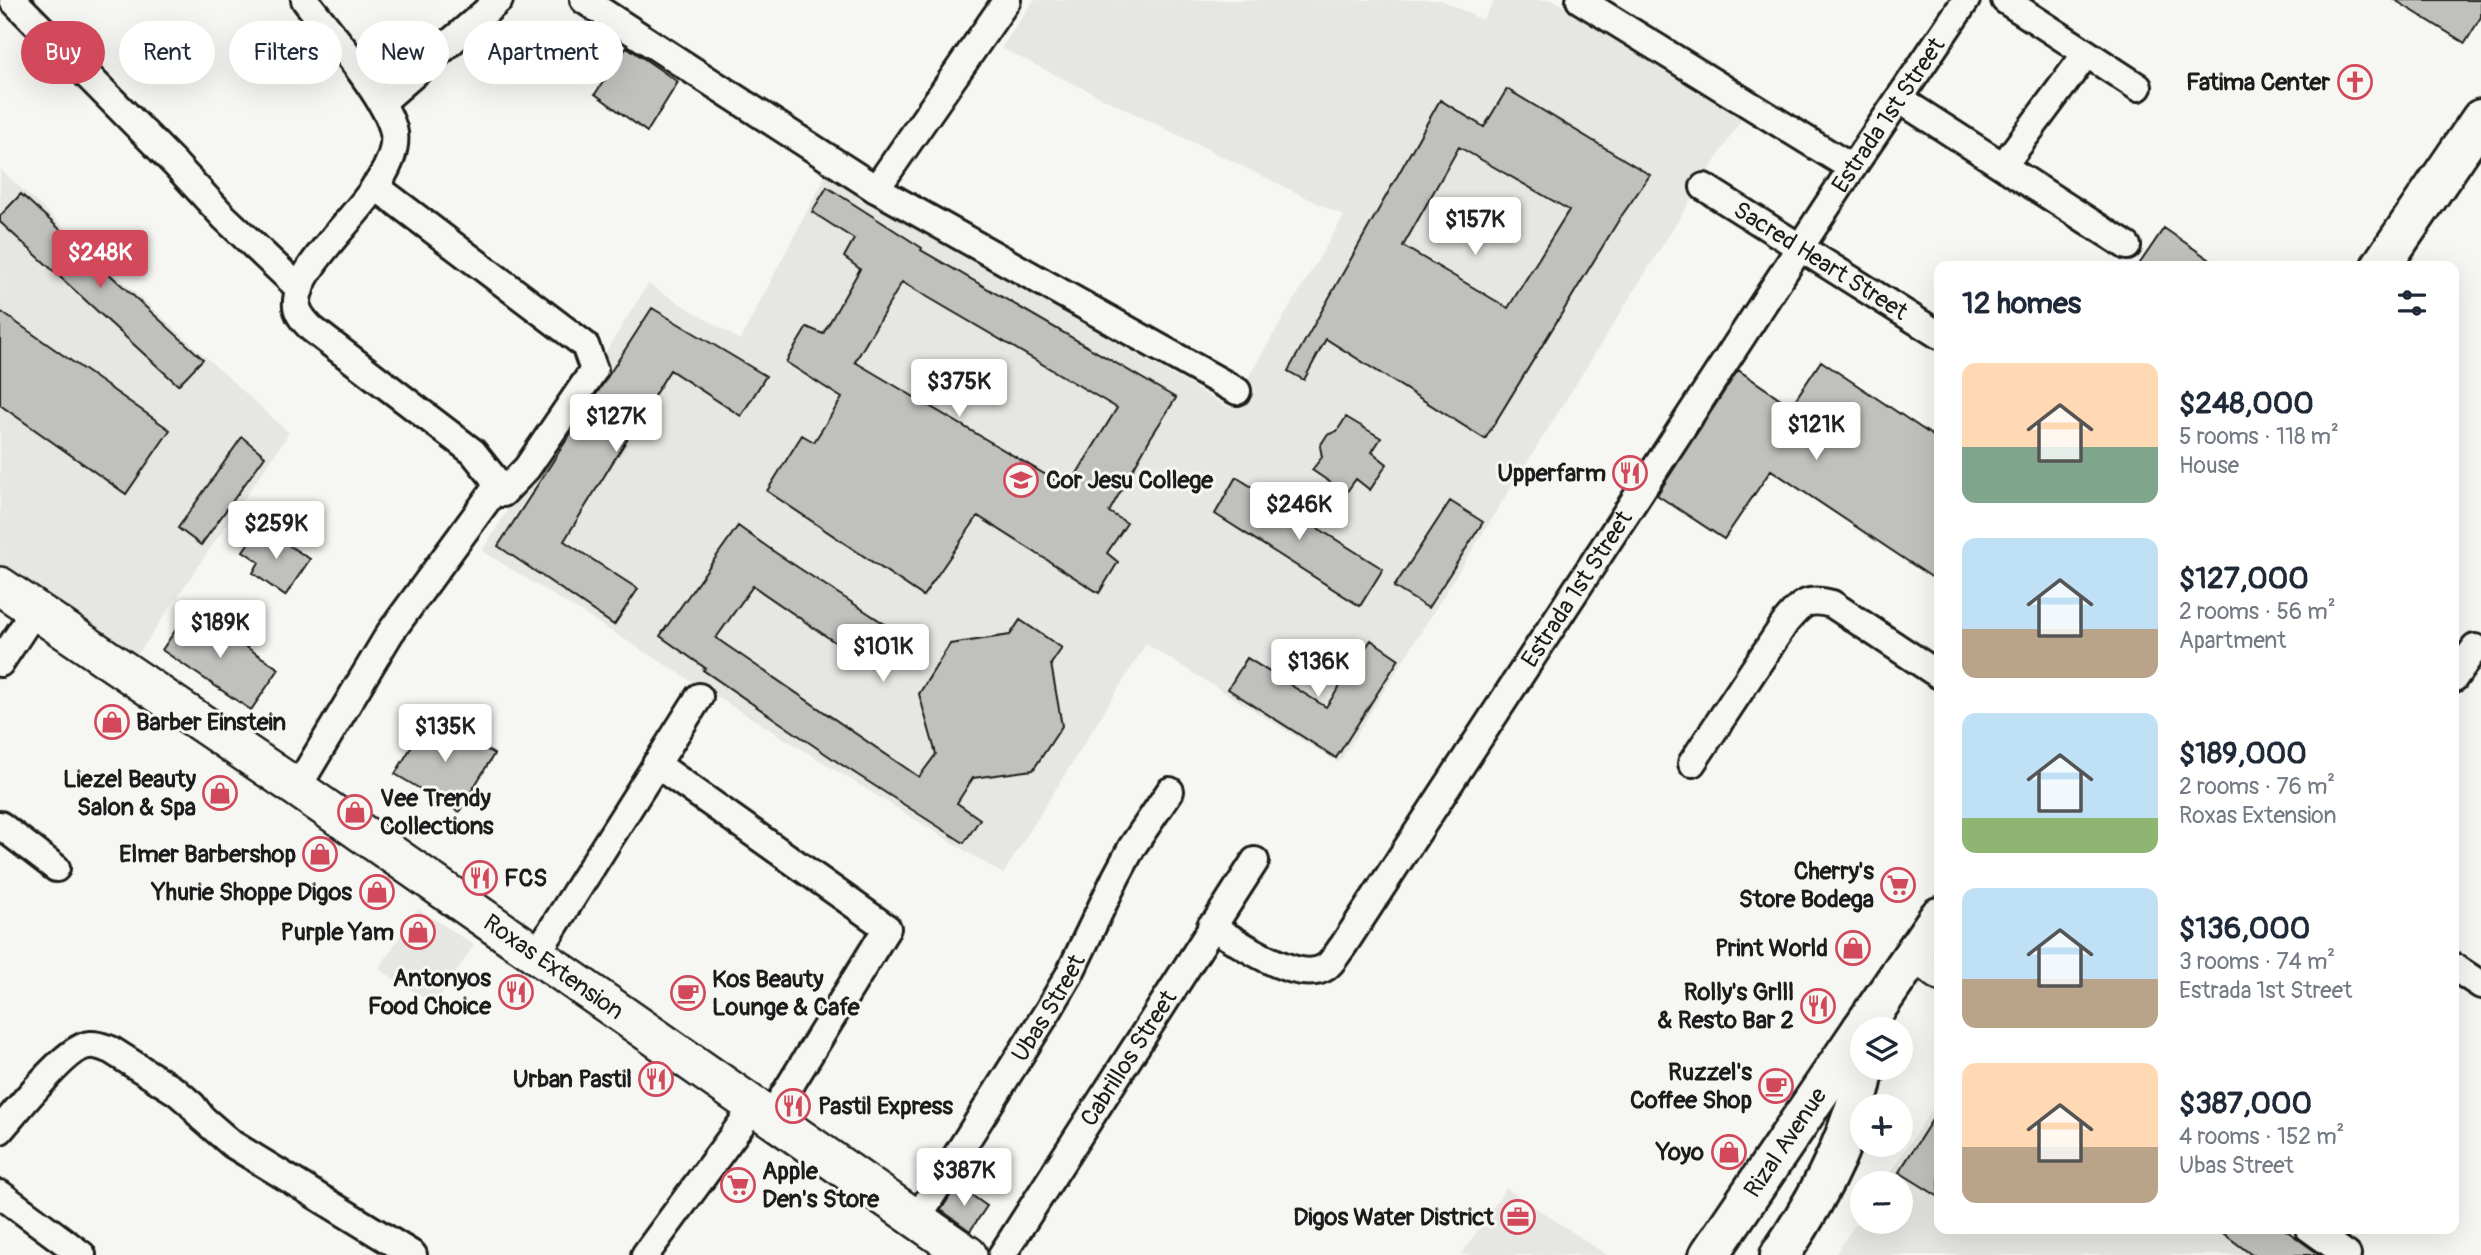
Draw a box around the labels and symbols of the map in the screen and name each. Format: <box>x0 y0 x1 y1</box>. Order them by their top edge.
street label: Estrada 1st Street <box>1825 32 1951 198</box>
church icon: Fatima Center <box>2336 63 2374 101</box>
place label: Fatima Center <box>2186 68 2330 97</box>
street label: Sacred Heart Street <box>1728 195 1913 326</box>
pin: $157K <box>1426 198 1524 257</box>
pin: $248K <box>51 230 149 290</box>
pin: $375K <box>910 360 1008 419</box>
pin: $127K <box>567 394 665 454</box>
pin: $121K <box>1767 402 1865 462</box>
restaurant icon: Upperfarm <box>1611 454 1649 492</box>
place label: Upperfarm <box>1497 459 1606 488</box>
school or university icon: Cor Jesu College <box>1002 461 1040 499</box>
place label: Cor Jesu College <box>1046 466 1214 495</box>
pin: $246K <box>1250 482 1348 542</box>
pin: $259K <box>227 502 325 561</box>
street label: Estrada 1st Street <box>1515 505 1639 673</box>
pin: $189K <box>171 600 269 660</box>
pin: $101K <box>834 624 932 684</box>
pin: $136K <box>1269 640 1367 699</box>
shop icon: Barber Einstein <box>93 703 131 741</box>
pin: $135K <box>396 704 494 764</box>
place label: Barber Einstein <box>136 708 286 737</box>
place label: Liezel Beauty Salon & Spa <box>63 765 197 822</box>
shop icon: Liezel Beauty Salon & Spa <box>201 774 239 812</box>
place label: Vee Trendy Collections <box>380 784 494 841</box>
shop icon: Vee Trendy Collections <box>336 793 374 831</box>
shop icon: Elmer Barbershop <box>301 835 339 873</box>
place label: Elmer Barbershop <box>119 840 296 869</box>
place label: Cherry's Store Bodega <box>1739 857 1874 914</box>
restaurant icon: FCS <box>461 859 499 897</box>
place label: FCS <box>504 864 547 893</box>
supermarket icon: Cherry's Store Bodega <box>1879 866 1917 904</box>
shop icon: Yhurie Shoppe Digos <box>358 873 396 911</box>
place label: Yhurie Shoppe Digos <box>151 878 352 907</box>
street label: Roxas Extension <box>478 908 630 1026</box>
shop icon: Purple Yam <box>399 913 437 951</box>
place label: Purple Yam <box>281 918 394 947</box>
shop icon: Print World <box>1834 929 1872 967</box>
place label: Print World <box>1715 934 1828 963</box>
street label: Ubas Street <box>1005 949 1091 1067</box>
place label: Antonyos Food Choice <box>368 964 492 1021</box>
place label: Kos Beauty Lounge & Cafe <box>712 965 861 1022</box>
restaurant icon: Antonyos Food Choice <box>497 973 535 1011</box>
cafe icon: Kos Beauty Lounge & Cafe <box>669 974 707 1012</box>
place label: Rolly's Grlll & Resto Bar 2 <box>1658 978 1794 1035</box>
street label: Cabrillos Street <box>1074 984 1183 1132</box>
restaurant icon: Rolly's Grlll & Resto Bar 2 <box>1799 987 1837 1025</box>
place label: Ruzzel's Coffee Shop <box>1630 1058 1752 1115</box>
restaurant icon: Urban Pastil <box>637 1060 675 1098</box>
place label: Urban Pastil <box>513 1065 632 1094</box>
cafe icon: Ruzzel's Coffee Shop <box>1757 1067 1795 1105</box>
street label: Rizal Avenue <box>1738 1082 1833 1203</box>
restaurant icon: Pastil Express <box>774 1087 812 1125</box>
place label: Pastil Express <box>818 1092 953 1121</box>
shop icon: Yoyo <box>1710 1133 1748 1171</box>
place label: Yoyo <box>1655 1138 1704 1167</box>
pin: $387K <box>915 1148 1013 1208</box>
place label: Apple Den's Store <box>762 1157 880 1214</box>
supermarket icon: Apple Den's Store <box>719 1166 757 1204</box>
office icon: Digos Water District <box>1499 1198 1537 1236</box>
place label: Digos Water District <box>1293 1203 1495 1232</box>

